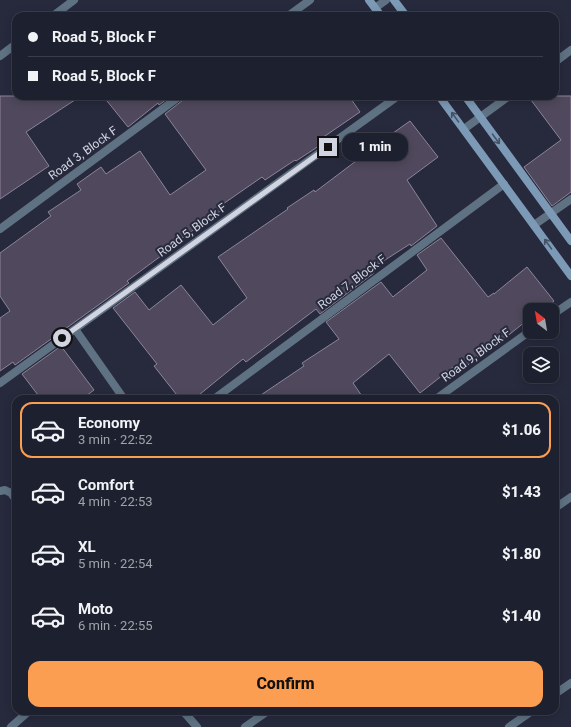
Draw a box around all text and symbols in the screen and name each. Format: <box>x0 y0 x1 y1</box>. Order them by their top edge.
text: Road 5, Block F <box>52 28 156 46</box>
text: Road 5, Block F <box>52 67 156 85</box>
one-way arrow <box>451 111 459 122</box>
street label: Road 3, Block F <box>46 123 120 183</box>
callout: 1 min <box>342 133 408 161</box>
one-way arrow <box>492 133 500 144</box>
route end <box>319 138 337 156</box>
text: 1 min <box>359 139 391 154</box>
street label: Road 5, Block F <box>155 200 229 260</box>
one-way arrow <box>544 239 552 250</box>
street label: Road 7, Block F <box>315 252 389 312</box>
north arrow <box>523 303 559 339</box>
map controls <box>523 303 559 383</box>
street label: Road 9, Block F <box>439 325 513 385</box>
route start <box>53 329 71 347</box>
button: layers <box>523 347 559 383</box>
icon: car <box>30 412 66 448</box>
text: Economy <box>78 414 140 432</box>
text: $1.06 <box>502 421 541 439</box>
text: 3 min · 22:52 <box>78 432 153 447</box>
icon: car <box>30 474 66 510</box>
text: Comfort <box>78 476 134 494</box>
text: $1.43 <box>502 483 541 501</box>
text: 4 min · 22:53 <box>78 494 153 509</box>
icon: car <box>30 536 66 572</box>
text: XL <box>78 538 96 556</box>
text: $1.80 <box>502 545 541 563</box>
text: 5 min · 22:54 <box>78 556 153 571</box>
icon: car <box>30 598 66 634</box>
text: Moto <box>78 600 113 618</box>
text: $1.40 <box>502 607 541 625</box>
text: 6 min · 22:55 <box>78 618 153 633</box>
button: Confirm <box>28 661 543 707</box>

